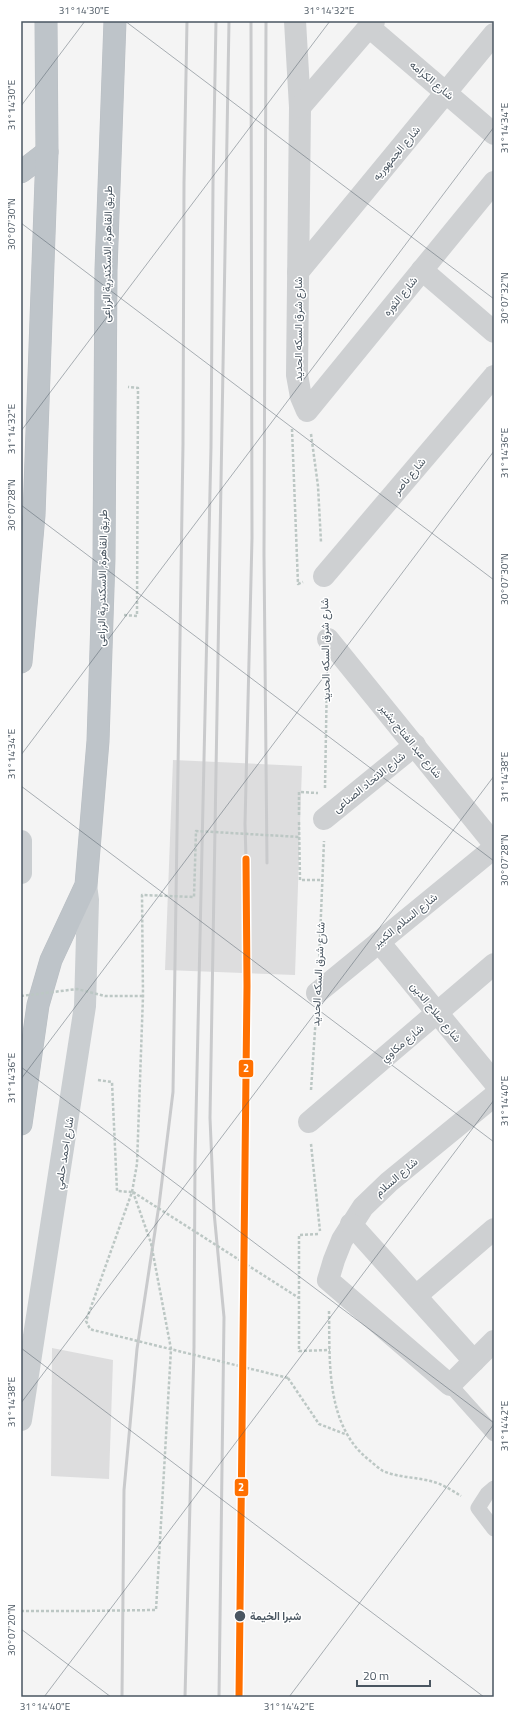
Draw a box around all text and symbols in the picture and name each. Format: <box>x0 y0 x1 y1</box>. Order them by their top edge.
text: 31°14'30"E <box>59 3 110 18</box>
text: 31°14'32"E <box>304 3 355 18</box>
street label: شارع الكرامه <box>406 57 458 104</box>
text: 31°14'30"E <box>4 79 19 130</box>
text: 31°14'34"E <box>497 102 512 153</box>
street label: شارع الجمهوريه <box>368 122 424 184</box>
street label: طريق القاهرة, الاسكندرية الزراعى <box>98 185 116 323</box>
text: 30°07'30"N <box>4 198 19 250</box>
street label: شارع الثوره <box>379 272 421 319</box>
text: 30°07'32"N <box>497 272 512 324</box>
street label: شارع شرق السكه الحديد <box>290 277 306 381</box>
text: 31°14'32"E <box>4 403 19 454</box>
text: 31°14'36"E <box>497 427 512 478</box>
street label: شارع ناصر <box>388 454 429 499</box>
text: 30°07'28"N <box>4 479 19 531</box>
street label: طريق القاهرة, الاسكندرية الزراعى <box>93 509 111 647</box>
text: 30°07'30"N <box>497 553 512 605</box>
street label: شارع شرق السكه الحديد <box>316 597 334 702</box>
street label: شارع عبد الفتاح بشير <box>375 700 446 782</box>
text: 31°14'34"E <box>4 728 19 779</box>
street label: شارع الاتحاد الصناعى <box>329 747 409 816</box>
text: 31°14'38"E <box>497 751 512 802</box>
text: 30°07'28"N <box>497 834 512 886</box>
street label: شارع السلام الكبير <box>369 889 441 952</box>
street label: شارع شرق السكه الحديد <box>307 921 329 1026</box>
street label: شارع صلاح الدين <box>407 978 466 1046</box>
street label: شارع مكاوي <box>377 1020 428 1067</box>
text: 31°14'36"E <box>4 1052 19 1103</box>
line badge: 2 <box>238 1059 254 1078</box>
text: 2 <box>243 1060 249 1076</box>
text: 31°14'40"E <box>497 1075 512 1126</box>
street label: شارع احمد حلمي <box>50 1115 80 1191</box>
street label: شارع السلام <box>371 1153 421 1200</box>
text: 31°14'38"E <box>4 1376 19 1427</box>
text: 31°14'42"E <box>497 1400 512 1451</box>
line badge: 2 <box>234 1478 249 1497</box>
text: 2 <box>238 1479 244 1495</box>
text: 30°07'20"N <box>4 1604 19 1656</box>
place label: شبرا الخيمة <box>250 1608 301 1624</box>
marker: شبرا الخيمة <box>233 1609 247 1623</box>
scale bar <box>357 1662 430 1688</box>
text: 20 m <box>363 1666 389 1685</box>
text: 31°14'40"E <box>20 1699 71 1714</box>
text: 31°14'42"E <box>264 1699 315 1714</box>

